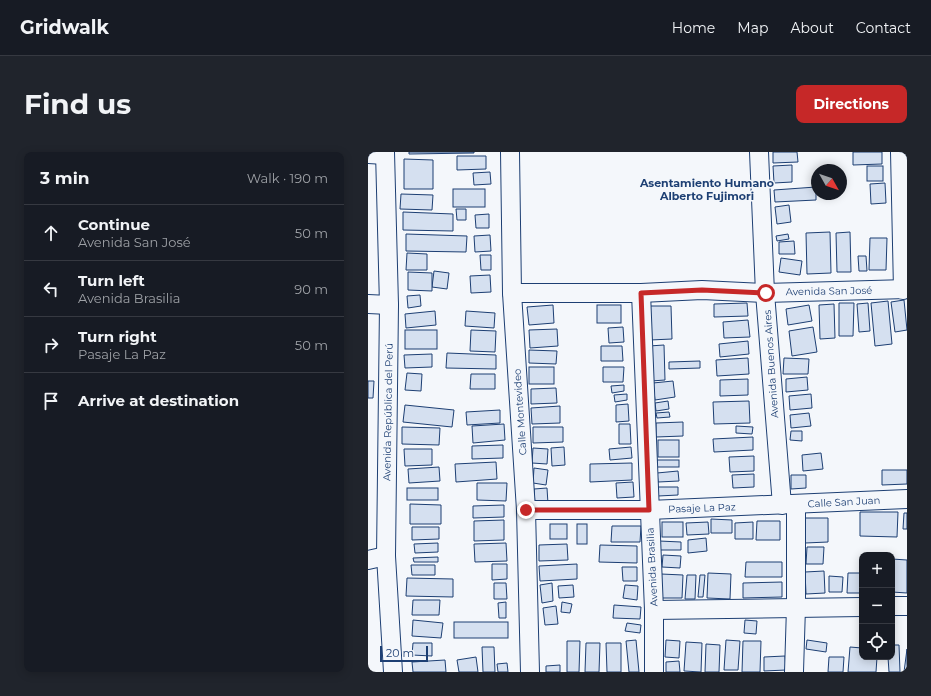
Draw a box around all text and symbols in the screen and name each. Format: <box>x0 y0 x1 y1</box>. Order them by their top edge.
text: Gridwalk <box>20 16 109 39</box>
text: Home <box>672 19 715 37</box>
text: Map <box>737 19 768 37</box>
text: About <box>790 19 834 37</box>
text: Contact <box>856 19 911 37</box>
button: Directions <box>796 85 907 123</box>
text: Find us <box>24 87 131 121</box>
north arrow <box>811 164 847 200</box>
text: 3 min <box>40 168 90 188</box>
text: Walk · 190 m <box>247 170 328 186</box>
district label: Asentamiento Humano Alberto Fujimori <box>639 176 774 203</box>
text: Continue <box>78 215 150 234</box>
icon: ahead <box>40 222 62 244</box>
text: 50 m <box>295 225 328 241</box>
text: Avenida San José <box>78 234 191 250</box>
text: Turn left <box>78 271 145 290</box>
icon: left <box>40 278 62 300</box>
text: 90 m <box>294 281 328 297</box>
route start <box>757 284 775 302</box>
street label: Avenida San José <box>786 284 872 298</box>
text: Avenida Brasilia <box>78 290 181 306</box>
street label: Avenida Buenos Aires <box>761 309 781 419</box>
text: Turn right <box>78 327 157 346</box>
icon: right <box>40 334 62 356</box>
text: 50 m <box>295 337 328 353</box>
street label: Avenida República del Perú <box>380 343 396 481</box>
text: Pasaje La Paz <box>78 346 166 362</box>
street label: Calle Montevideo <box>510 368 530 456</box>
icon: arrive <box>40 390 62 412</box>
text: Arrive at destination <box>78 391 239 410</box>
street label: Calle San Juan <box>807 494 881 510</box>
street label: Pasaje La Paz <box>668 500 736 516</box>
route end <box>517 501 535 519</box>
street label: Avenida Brasilia <box>643 527 661 607</box>
map controls <box>859 552 895 660</box>
button: + <box>859 552 895 588</box>
button: − <box>859 588 895 624</box>
button: locate <box>859 624 895 660</box>
scale bar <box>380 644 428 663</box>
text: 20 m <box>386 646 414 660</box>

